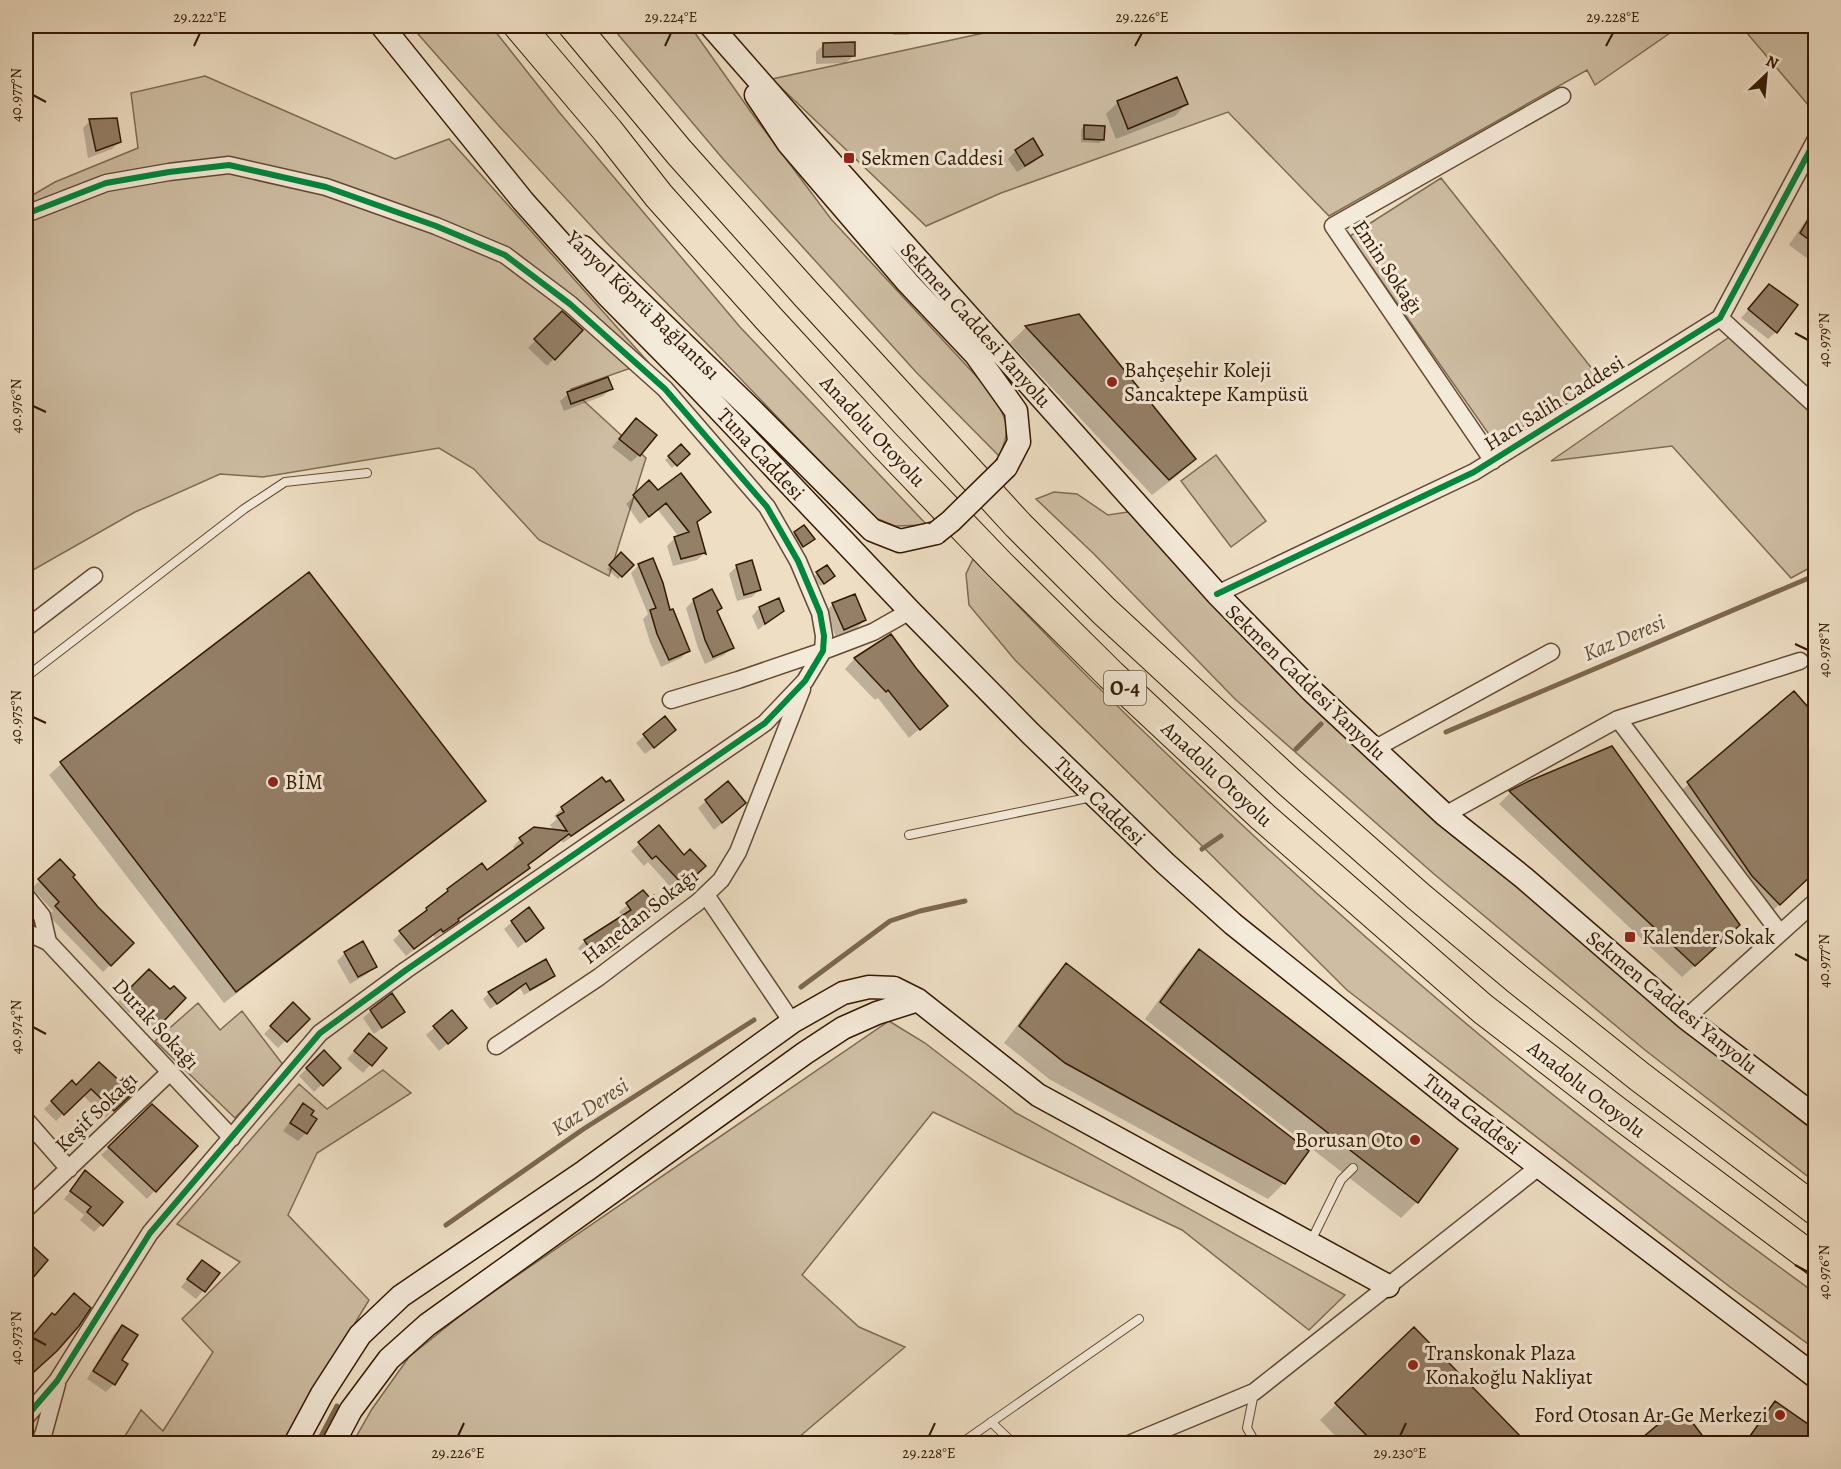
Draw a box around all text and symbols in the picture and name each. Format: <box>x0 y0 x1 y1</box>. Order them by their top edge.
text: 29.222°E <box>173 7 227 27</box>
text: 29.224°E <box>645 7 697 27</box>
text: 29.226°E <box>1115 7 1169 27</box>
text: 29.228°E <box>1586 7 1640 27</box>
north arrow <box>1736 45 1796 105</box>
text: N <box>1762 50 1783 75</box>
text: 40.977°N <box>6 68 26 122</box>
place label: Sekmen Caddesi <box>861 144 1003 172</box>
marker: Sekmen Caddesi <box>842 151 856 165</box>
street label: Emin Sokağı <box>1346 214 1430 320</box>
street label: Yanyol Köprü Bağlantısı <box>559 223 726 386</box>
street label: Sekmen Caddesi Yanyolu <box>894 236 1058 414</box>
text: 40.979°N <box>1814 312 1834 367</box>
street label: Hacı Salih Caddesi <box>1479 349 1629 457</box>
place label: Bahçeşehir Koleji Sancaktepe Kampüsü <box>1124 356 1309 408</box>
street label: Anadolu Otoyolu <box>813 368 932 493</box>
marker: Bahçeşehir Koleji Sancaktepe Kampüsü <box>1105 375 1119 389</box>
text: 40.976°N <box>6 378 26 433</box>
street label: Tuna Caddesi <box>711 402 811 506</box>
street label: Sekmen Caddesi Yanyolu <box>1220 598 1393 767</box>
water label: Kaz Deresi <box>1578 607 1670 669</box>
text: 40.978°N <box>1814 622 1834 678</box>
road number: O-4 <box>1104 671 1146 705</box>
text: 40.975°N <box>6 690 26 744</box>
street label: Anadolu Otoyolu <box>1154 714 1279 833</box>
street label: Tuna Caddesi <box>1048 750 1152 852</box>
place label: BİM <box>285 768 323 796</box>
marker: BİM <box>266 775 280 789</box>
street label: Hanedan Sokağı <box>576 862 704 970</box>
place label: Kalender Sokak <box>1642 923 1776 951</box>
street label: Sekmen Caddesi Yanyolu <box>1580 924 1764 1080</box>
marker: Kalender Sokak <box>1623 930 1637 944</box>
text: 40.977°N <box>1814 934 1834 988</box>
street label: Durak Sokağı <box>106 972 206 1076</box>
text: 40.974°N <box>6 999 26 1054</box>
street label: Anadolu Otoyolu <box>1521 1033 1652 1144</box>
street label: Keşif Sokağı <box>49 1065 143 1158</box>
street label: Tuna Caddesi <box>1417 1067 1527 1161</box>
water label: Kaz Deresi <box>546 1071 635 1143</box>
place label: Borusan Oto <box>1295 1126 1403 1154</box>
marker: Borusan Oto <box>1408 1133 1422 1147</box>
text: 40.976°N <box>1814 1244 1834 1299</box>
text: 40.973°N <box>6 1311 26 1365</box>
place label: Transkonak Plaza Konakoğlu Nakliyat <box>1425 1339 1593 1391</box>
marker: Transkonak Plaza Konakoğlu Nakliyat <box>1406 1358 1420 1372</box>
place label: Ford Otosan Ar-Ge Merkezi <box>1534 1401 1768 1429</box>
marker: Ford Otosan Ar-Ge Merkezi <box>1773 1408 1787 1422</box>
text: 29.226°E <box>431 1443 485 1463</box>
text: 29.228°E <box>902 1443 956 1463</box>
text: 29.230°E <box>1373 1443 1427 1463</box>

